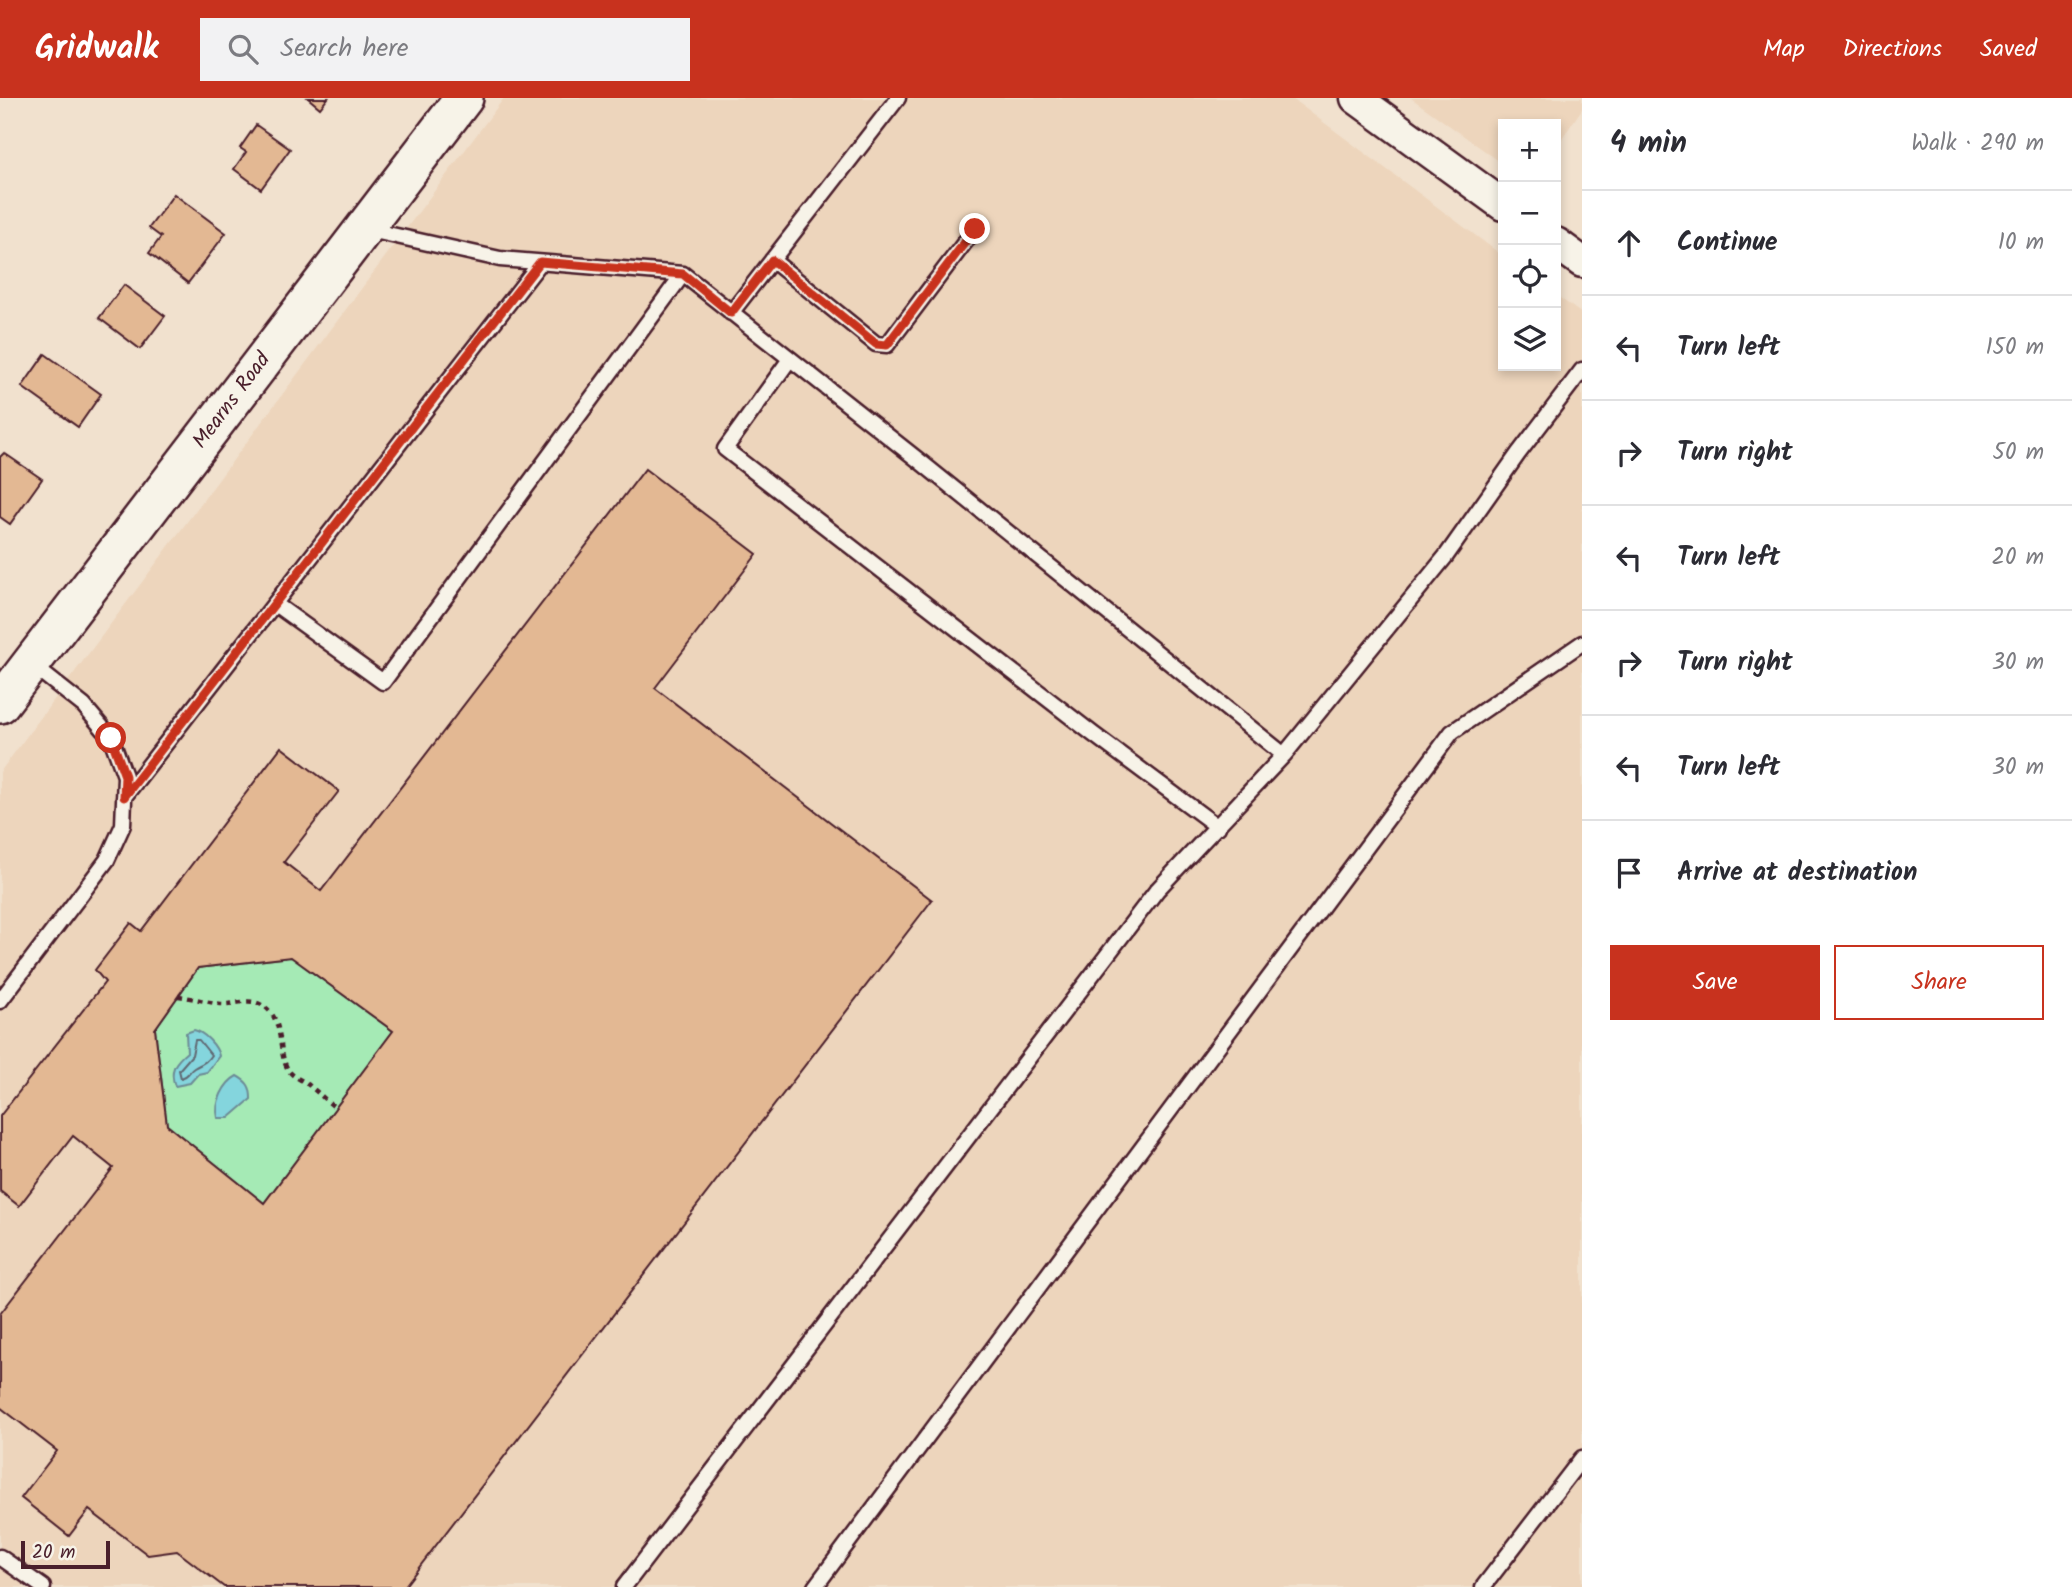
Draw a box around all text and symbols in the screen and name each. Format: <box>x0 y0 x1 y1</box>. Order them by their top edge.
search box <box>200 18 690 81</box>
text: Gridwalk <box>35 23 158 76</box>
text: Search here <box>280 28 409 70</box>
icon: search <box>224 30 262 68</box>
text: Map <box>1763 30 1805 69</box>
text: Directions <box>1843 30 1942 69</box>
text: Saved <box>1980 30 2037 69</box>
map controls <box>1498 119 1561 371</box>
button: + <box>1498 119 1561 182</box>
text: 4 min <box>1610 120 1687 168</box>
text: Walk · 290 m <box>1911 126 2044 162</box>
button: − <box>1498 182 1561 245</box>
route end <box>959 213 990 244</box>
text: Continue <box>1677 222 1778 264</box>
icon: ahead <box>1610 224 1648 262</box>
text: 10 m <box>1998 225 2044 261</box>
button: locate <box>1498 245 1561 308</box>
button: layers <box>1498 308 1561 371</box>
text: Turn left <box>1677 327 1780 369</box>
icon: left <box>1610 329 1648 367</box>
text: 150 m <box>1985 330 2044 366</box>
street label: Mearns Road <box>185 345 280 456</box>
text: Turn right <box>1677 432 1793 474</box>
icon: right <box>1610 434 1648 472</box>
text: 50 m <box>1993 435 2044 471</box>
text: Turn left <box>1677 537 1780 579</box>
icon: left <box>1610 539 1648 577</box>
text: 20 m <box>1992 540 2044 576</box>
text: Turn right <box>1677 642 1793 684</box>
icon: right <box>1610 644 1648 682</box>
text: 30 m <box>1992 645 2044 681</box>
route start <box>95 722 126 753</box>
text: Turn left <box>1677 747 1780 789</box>
icon: left <box>1610 749 1648 787</box>
text: 30 m <box>1992 750 2044 786</box>
text: Arrive at destination <box>1677 852 1917 894</box>
icon: arrive <box>1610 854 1648 892</box>
button: Save <box>1610 945 1820 1020</box>
button: Share <box>1834 945 2044 1020</box>
scale bar <box>21 1538 110 1570</box>
text: 20 m <box>32 1538 75 1568</box>

